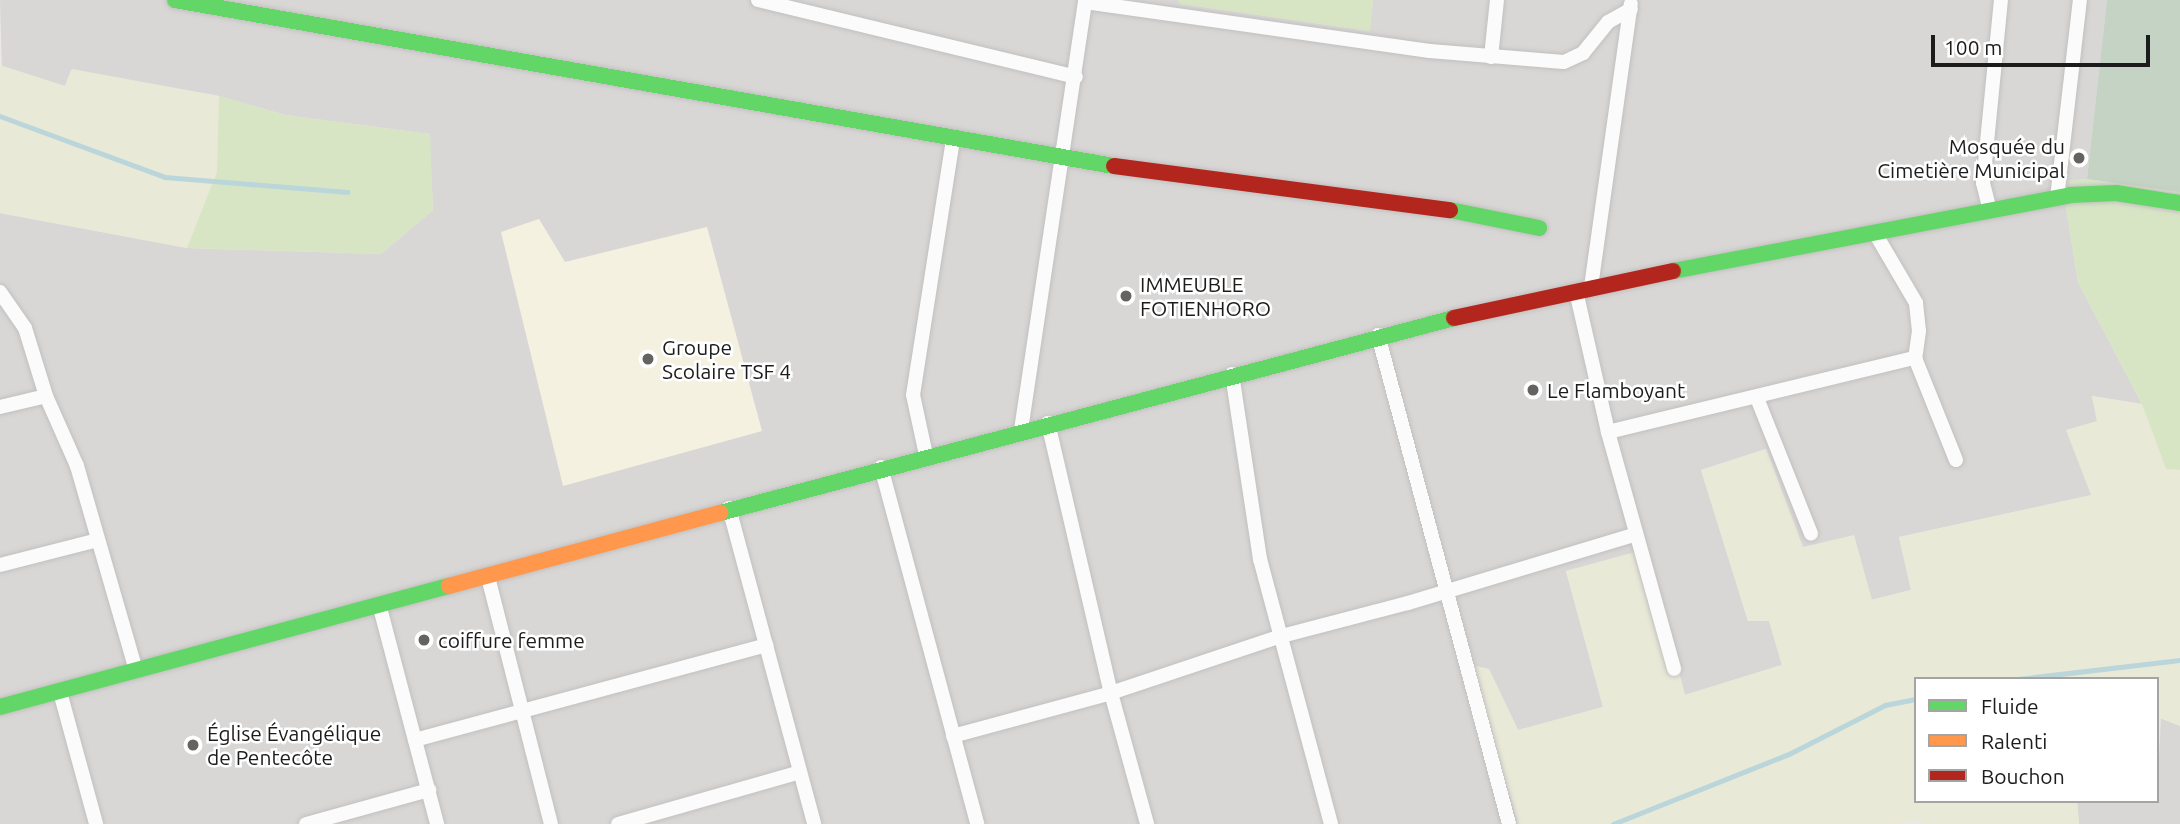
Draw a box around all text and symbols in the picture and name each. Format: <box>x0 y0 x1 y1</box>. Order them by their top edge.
scale bar <box>1935 21 2154 65</box>
text: 100 m <box>1944 35 2002 59</box>
place label: Mosquée du Cimetière Municipal <box>1877 133 2065 183</box>
marker: Mosquée du Cimetière Municipal <box>2071 150 2087 166</box>
place label: IMMEUBLE FOTIENHORO <box>1140 271 1271 321</box>
marker: IMMEUBLE FOTIENHORO <box>1118 288 1134 304</box>
place label: Groupe Scolaire TSF 4 <box>662 334 791 384</box>
marker: Groupe Scolaire TSF 4 <box>640 351 656 367</box>
place label: Le Flamboyant <box>1547 377 1685 403</box>
marker: Le Flamboyant <box>1525 382 1541 398</box>
place label: coiffure femme <box>438 627 585 653</box>
marker: coiffure femme <box>416 632 432 648</box>
legend <box>1914 677 2159 803</box>
text: Fluide <box>1981 694 2039 718</box>
place label: Église Évangélique de Pentecôte <box>207 720 381 770</box>
text: Ralenti <box>1981 729 2047 753</box>
marker: Église Évangélique de Pentecôte <box>185 737 201 753</box>
text: Bouchon <box>1981 764 2065 788</box>

